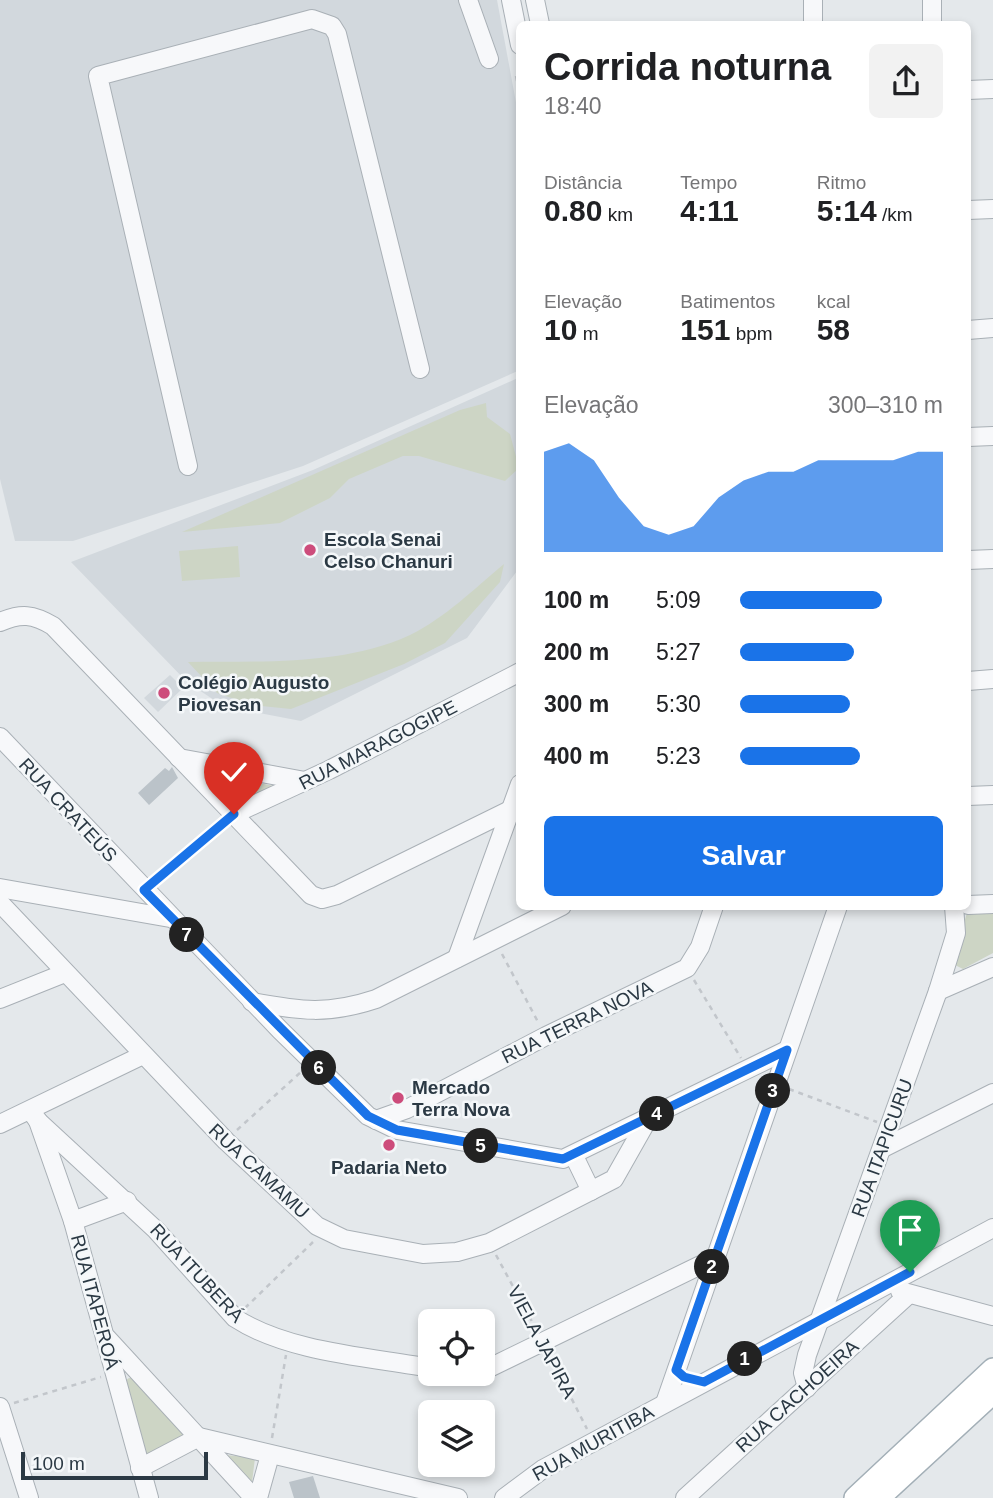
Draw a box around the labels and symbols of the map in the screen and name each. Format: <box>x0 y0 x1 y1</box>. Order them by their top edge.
place label: Escola Senai Celso Chanuri <box>324 529 453 572</box>
marker: Escola Senai Celso Chanuri <box>302 542 318 558</box>
place label: Colégio Augusto Piovesan <box>178 672 329 715</box>
marker: Colégio Augusto Piovesan <box>156 685 172 701</box>
street label: RUA MARAGOGIPE <box>296 696 460 794</box>
pin <box>204 742 264 814</box>
street label: RUA CRATEÚS <box>15 754 121 866</box>
pin: 7 <box>170 918 204 953</box>
street label: RUA TERRA NOVA <box>498 976 656 1068</box>
pin: 6 <box>302 1050 336 1086</box>
pin: 3 <box>756 1074 790 1108</box>
street label: RUA ITAPICURU <box>847 1076 917 1220</box>
place label: Mercado Terra Nova <box>412 1077 510 1120</box>
marker: Mercado Terra Nova <box>390 1090 406 1106</box>
pin: 4 <box>640 1096 674 1132</box>
street label: RUA CAMAMU <box>205 1119 313 1223</box>
pin: 5 <box>463 1128 498 1164</box>
marker: Padaria Neto <box>381 1137 397 1153</box>
place label: Padaria Neto <box>331 1157 447 1178</box>
pin <box>880 1200 940 1272</box>
street label: RUA ITUBERÁ <box>146 1220 248 1327</box>
street label: RUA ITAPEROÁ <box>67 1232 123 1372</box>
pin: 2 <box>694 1250 730 1284</box>
street label: VIELA JAPIRA <box>503 1282 581 1402</box>
street label: RUA CACHOEIRA <box>732 1335 863 1456</box>
pin: 1 <box>728 1342 762 1376</box>
street label: RUA MURITIBA <box>529 1401 657 1485</box>
scale bar <box>21 1449 208 1481</box>

